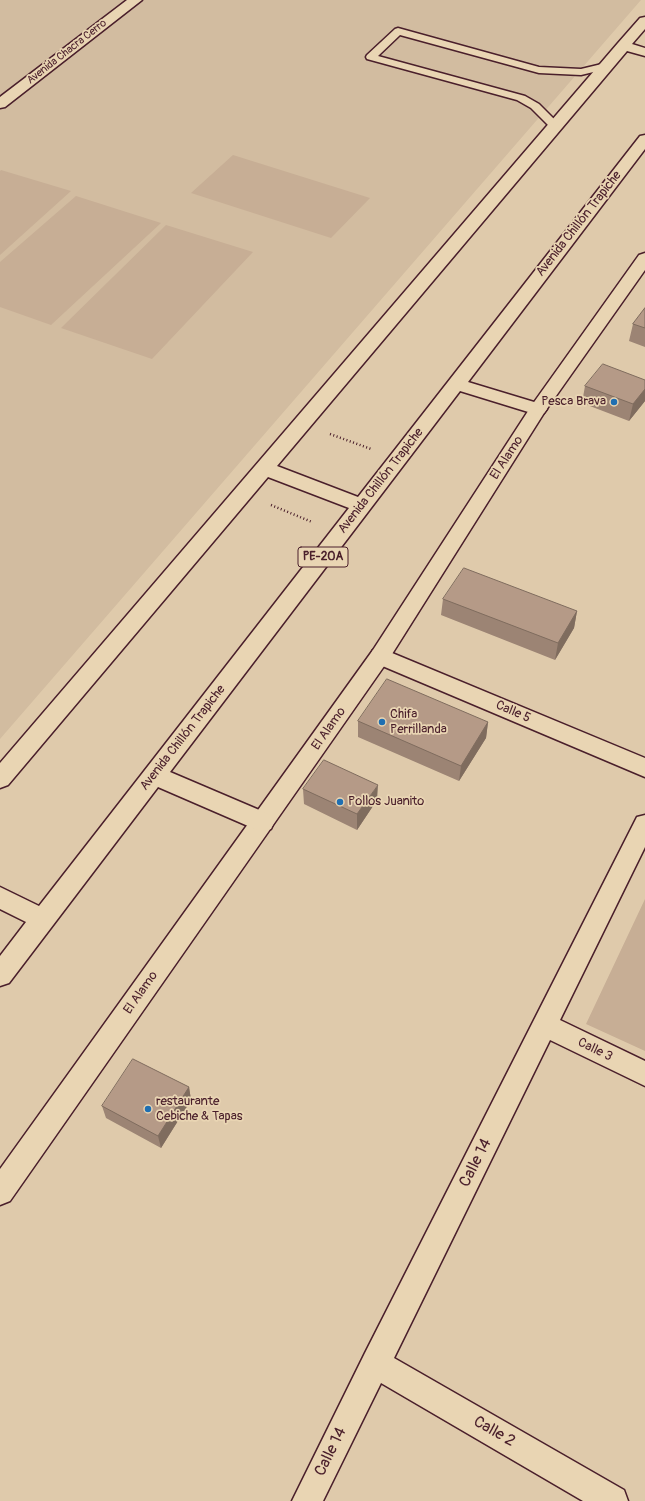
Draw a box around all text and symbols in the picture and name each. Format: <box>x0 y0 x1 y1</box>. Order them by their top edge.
street label: Avenida Chacra Cerro <box>25 17 109 87</box>
street label: Avenida Chillón Trapiche <box>533 168 625 280</box>
place label: Pesca Brava <box>541 394 606 410</box>
marker: Pesca Brava <box>609 397 619 407</box>
street label: Avenida Chillón Trapiche <box>335 425 427 537</box>
street label: El Alamo <box>487 433 527 483</box>
road number: PE-20A <box>298 547 348 567</box>
street label: Avenida Chillón Trapiche <box>137 682 229 794</box>
street label: Calle 5 <box>493 698 533 726</box>
street label: El Alamo <box>309 705 349 753</box>
place label: Chifa Perrillanda <box>390 707 447 738</box>
marker: Chifa Perrillanda <box>377 717 387 727</box>
place label: Pollos Juanito <box>348 794 424 810</box>
marker: Pollos Juanito <box>335 797 345 807</box>
street label: El Alamo <box>121 969 161 1017</box>
street label: Calle 3 <box>575 1035 615 1065</box>
place label: restaurante Cebiche & Tapas <box>156 1094 242 1125</box>
marker: restaurante Cebiche & Tapas <box>143 1104 153 1114</box>
street label: Calle 14 <box>456 1136 496 1190</box>
street label: Calle 2 <box>470 1412 518 1452</box>
street label: Calle 14 <box>311 1425 351 1479</box>

